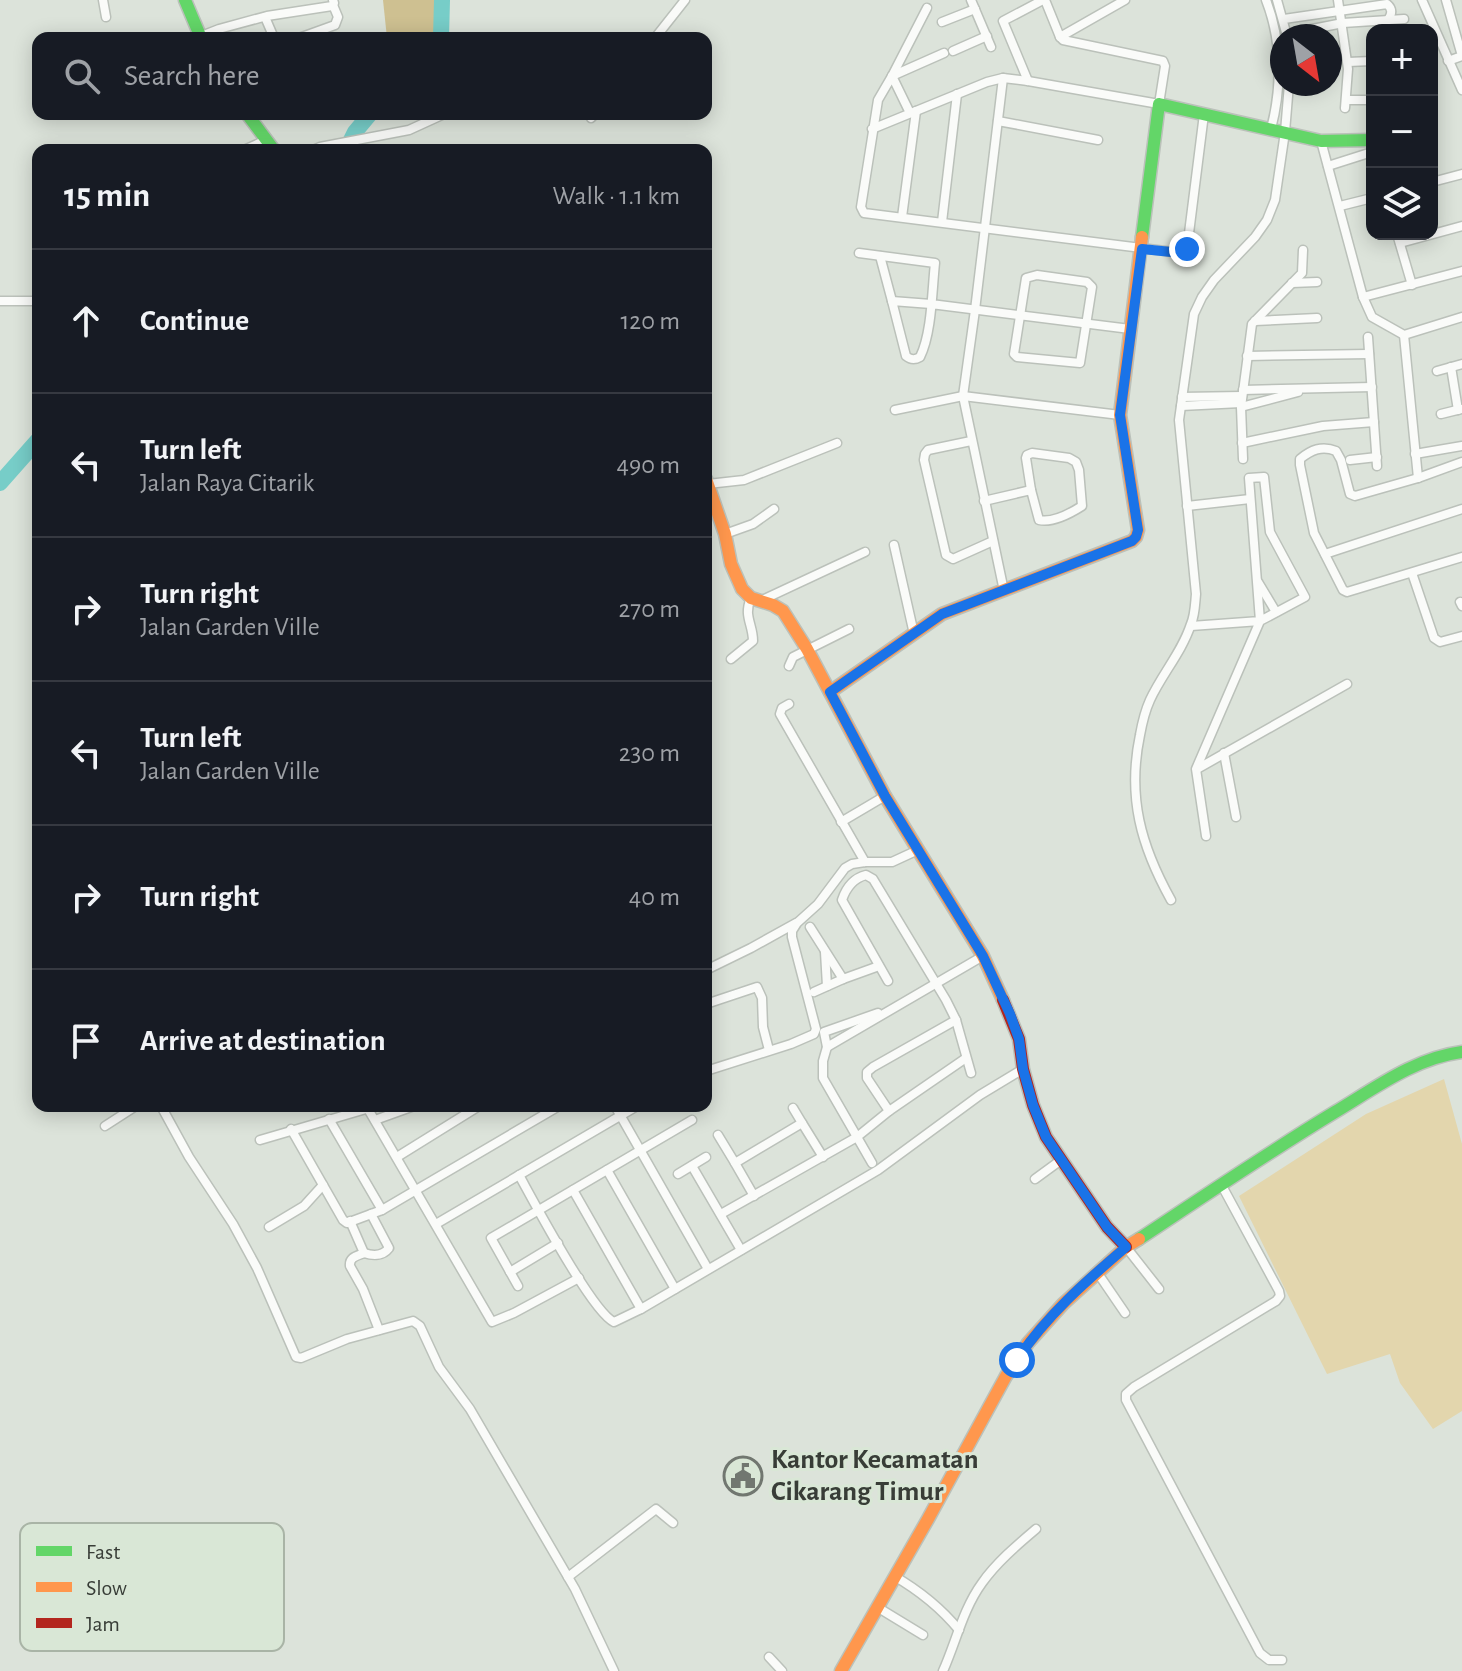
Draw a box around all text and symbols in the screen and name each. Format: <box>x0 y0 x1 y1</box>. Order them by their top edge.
north arrow <box>1270 24 1342 96</box>
map controls <box>1366 24 1438 240</box>
button: + <box>1366 24 1438 96</box>
search box <box>32 32 712 120</box>
icon: search <box>60 54 104 98</box>
text: Search here <box>124 61 260 91</box>
button: − <box>1366 96 1438 168</box>
button: layers <box>1366 168 1438 240</box>
text: 15 min <box>64 179 150 213</box>
text: Walk · 1.1 km <box>553 183 680 209</box>
route end <box>1169 231 1205 267</box>
icon: ahead <box>64 299 108 343</box>
text: Continue <box>140 306 249 336</box>
text: 120 m <box>620 308 680 334</box>
text: Turn left <box>140 435 241 465</box>
icon: left <box>64 443 108 487</box>
text: 490 m <box>616 452 680 478</box>
text: Jalan Raya Citarik <box>140 470 314 496</box>
text: Turn right <box>140 579 259 609</box>
icon: right <box>64 587 108 631</box>
text: 270 m <box>619 596 680 622</box>
text: Jalan Garden Ville <box>140 614 320 640</box>
text: Turn left <box>140 723 241 753</box>
icon: left <box>64 731 108 775</box>
text: 230 m <box>619 740 680 766</box>
text: Jalan Garden Ville <box>140 758 320 784</box>
icon: right <box>64 875 108 919</box>
text: Turn right <box>140 882 259 912</box>
text: 40 m <box>629 884 680 910</box>
icon: arrive <box>64 1019 108 1063</box>
text: Arrive at destination <box>140 1026 386 1056</box>
route start <box>999 1342 1035 1378</box>
place label: Kantor Kecamatan Cikarang Timur <box>771 1446 978 1506</box>
public building icon: Kantor Kecamatan Cikarang Timur <box>722 1455 764 1497</box>
legend <box>20 1523 284 1651</box>
text: Fast <box>86 1541 120 1563</box>
text: Slow <box>86 1577 127 1599</box>
text: Jam <box>86 1613 120 1635</box>

